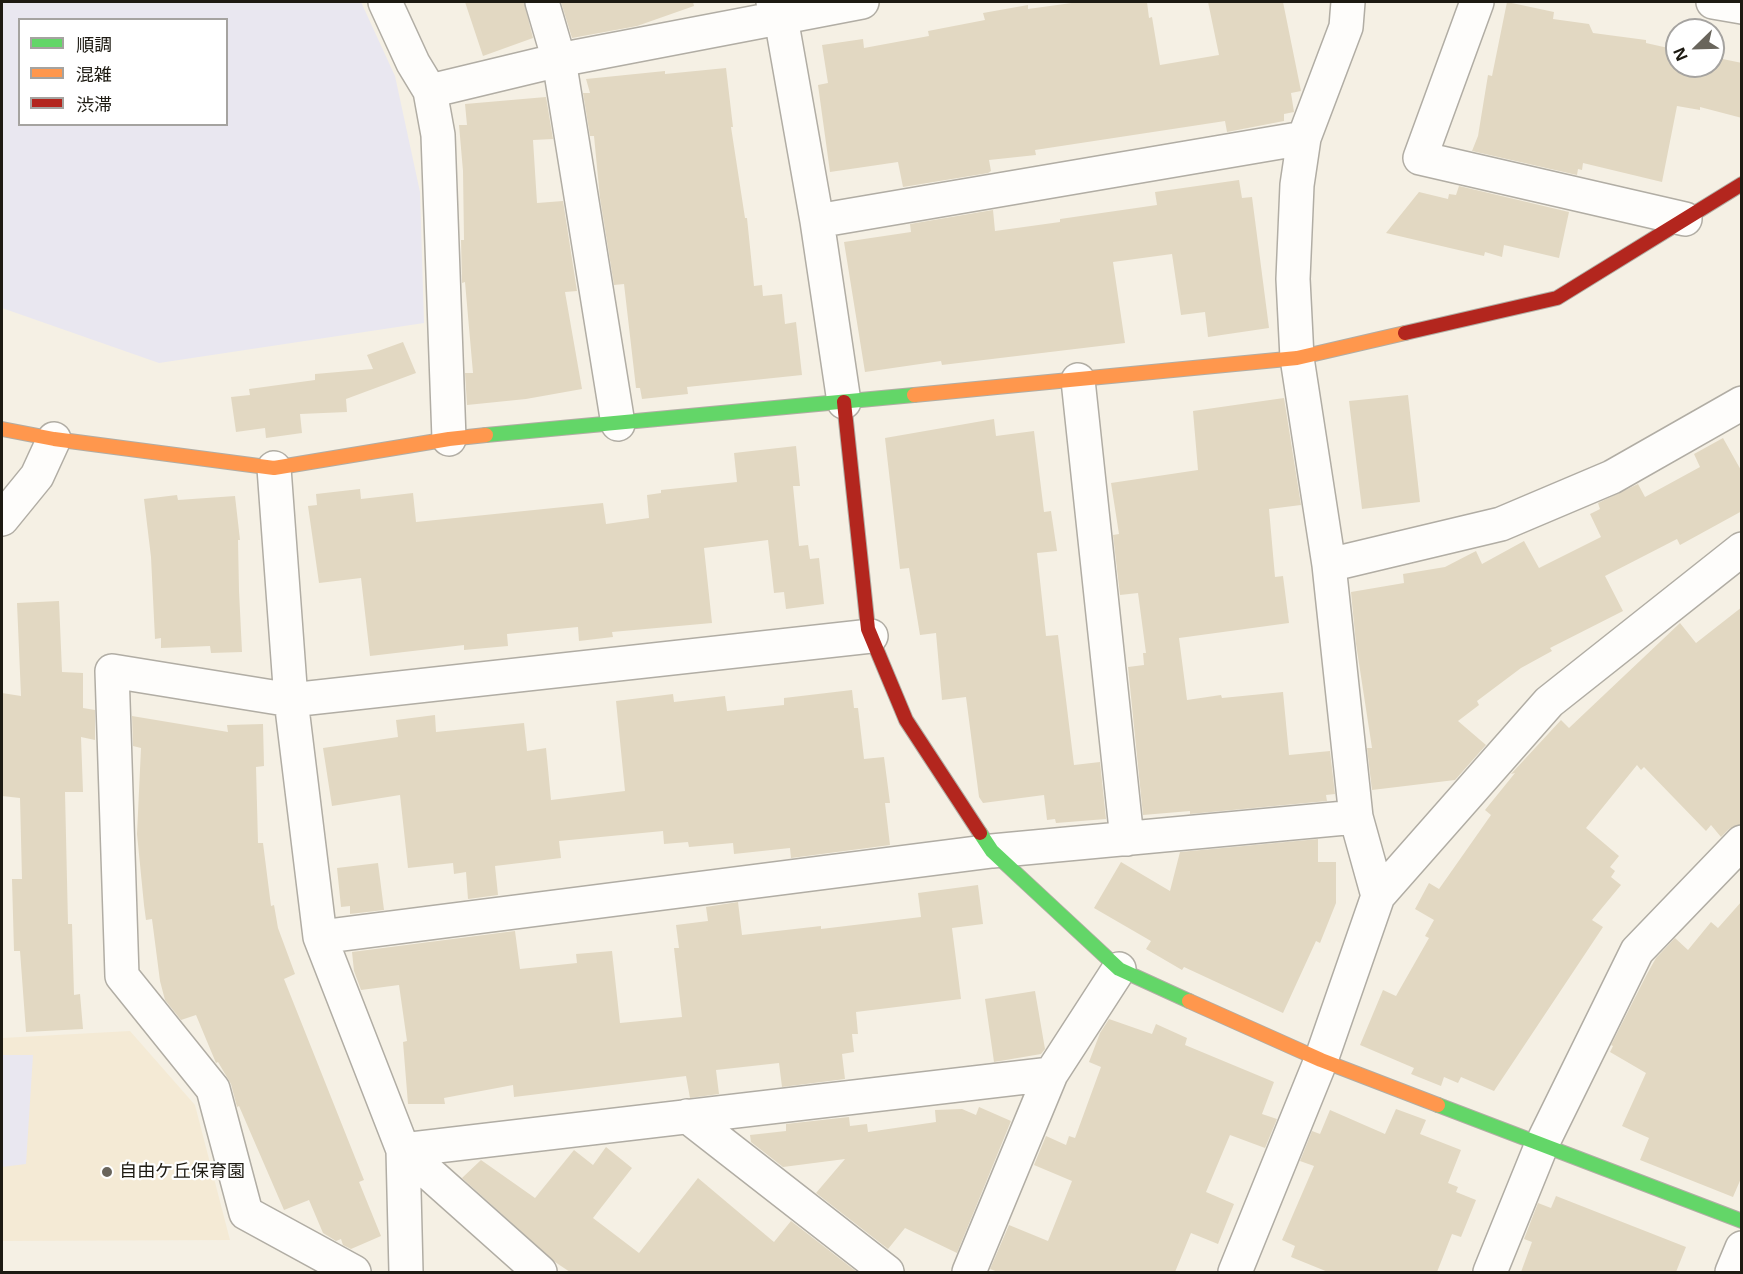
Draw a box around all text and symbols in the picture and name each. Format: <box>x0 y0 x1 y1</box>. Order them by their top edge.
legend <box>18 18 228 126</box>
north arrow <box>1665 18 1725 78</box>
text: 順調 <box>76 32 112 56</box>
text: N <box>1668 44 1693 65</box>
text: 混雑 <box>76 62 112 86</box>
text: 渋滞 <box>76 92 112 116</box>
place label: 自由ケ丘保育園 <box>119 1161 245 1183</box>
marker: 自由ケ丘保育園 <box>100 1165 114 1179</box>

